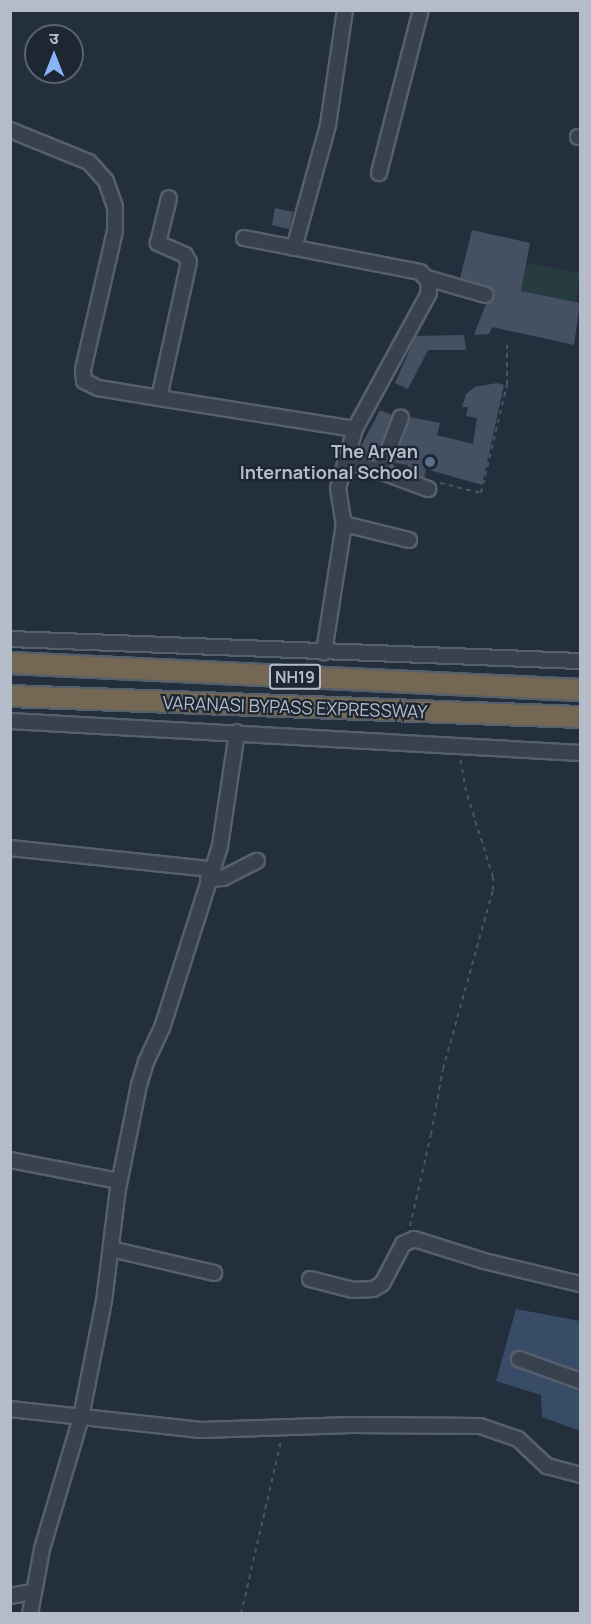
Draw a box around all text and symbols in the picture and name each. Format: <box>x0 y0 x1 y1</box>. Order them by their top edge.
north arrow <box>24 24 84 84</box>
text: उ <box>49 27 59 49</box>
place label: The Aryan International School <box>240 441 418 484</box>
marker: The Aryan International School <box>423 455 437 469</box>
road number: NH19 <box>268 664 322 690</box>
street label: VARANASI BYPASS EXPRESSWAY <box>162 692 428 722</box>

